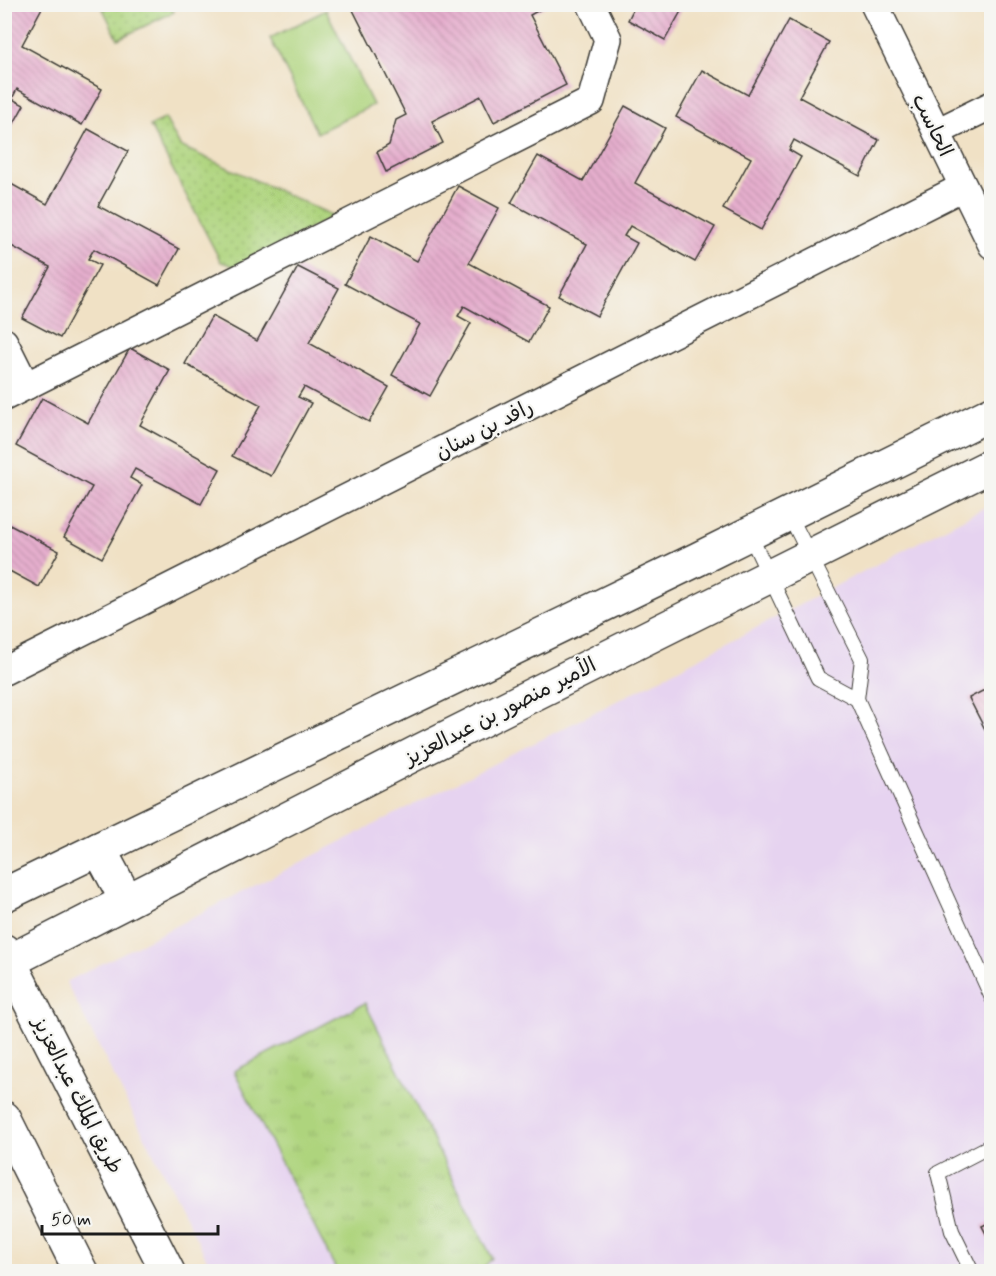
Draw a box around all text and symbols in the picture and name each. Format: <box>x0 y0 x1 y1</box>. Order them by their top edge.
street label: الحاسب <box>905 89 959 162</box>
street label: رافد بن سنان <box>431 393 538 467</box>
street label: الأمير منصور بن عبدالعزيز <box>397 650 601 773</box>
street label: طريق الملك عبدالعزيز <box>24 1010 129 1179</box>
scale bar <box>42 1198 218 1236</box>
text: 50 m <box>51 1208 91 1232</box>

